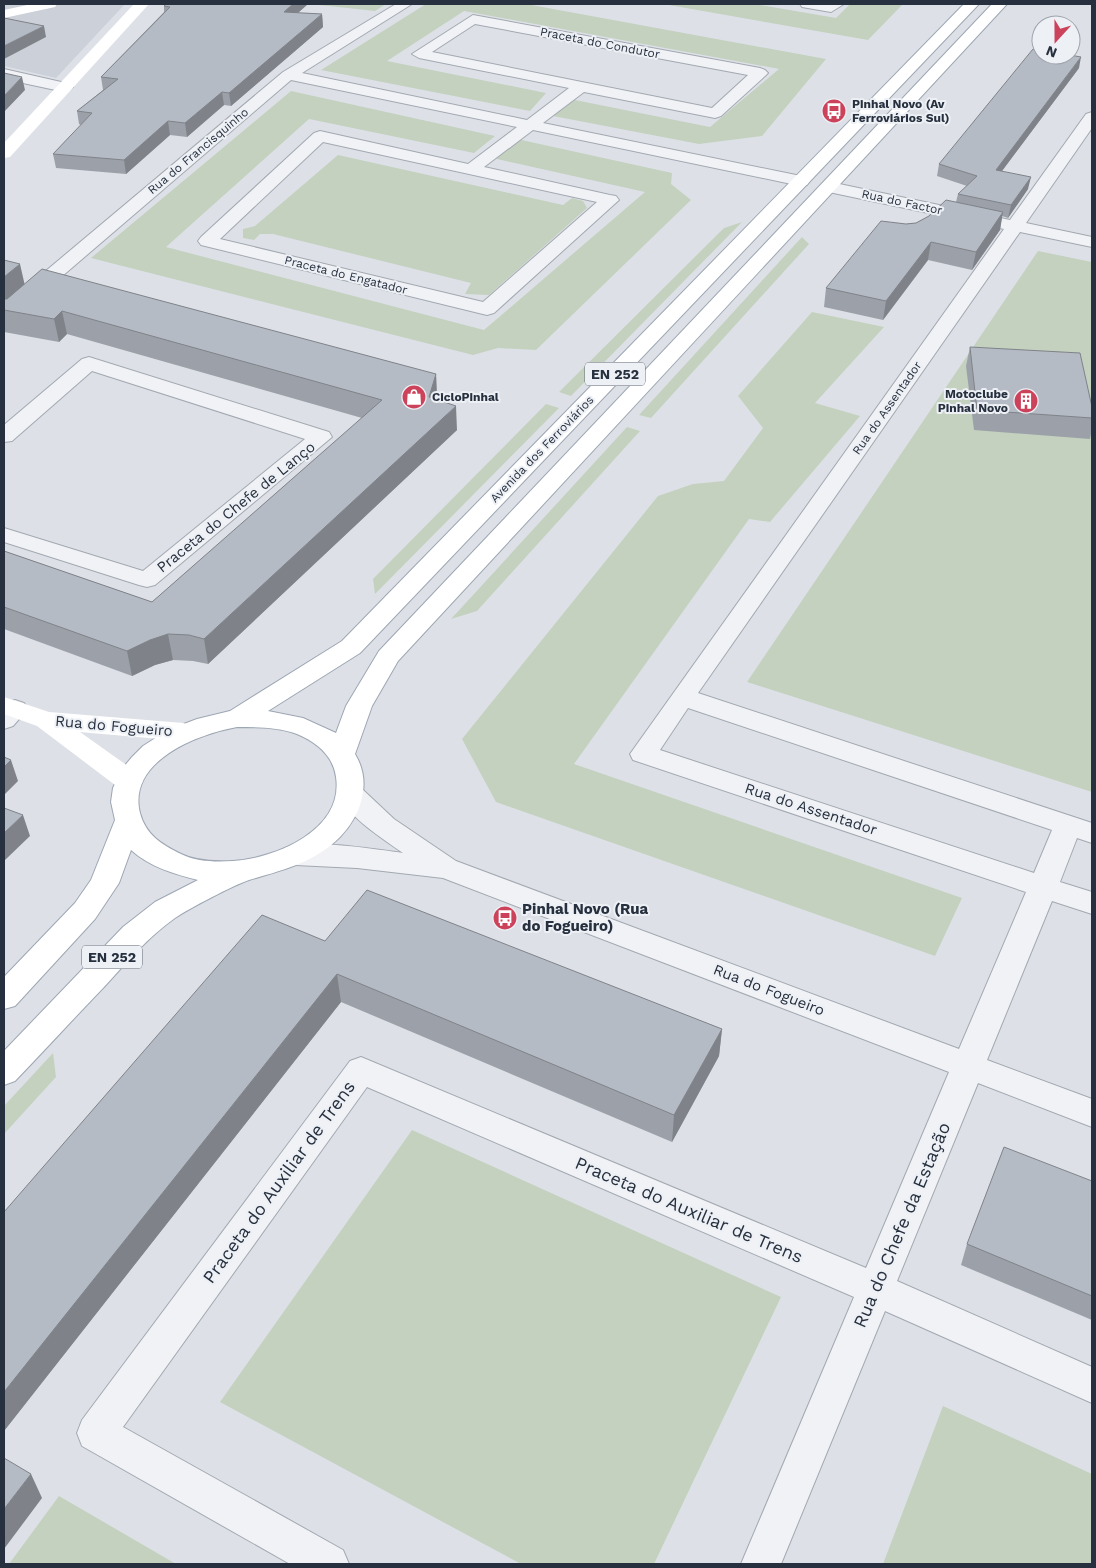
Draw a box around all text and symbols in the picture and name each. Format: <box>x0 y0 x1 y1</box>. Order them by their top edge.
north arrow <box>1031 15 1081 65</box>
street label: Praceta do Condutor <box>539 25 661 61</box>
text: N <box>1044 43 1059 61</box>
place label: Pinhal Novo (Av Ferroviários Sul) <box>852 97 950 125</box>
bus stop icon: Pinhal Novo (Av Ferroviários Sul) <box>821 98 847 124</box>
street label: Rua do Francisquinho <box>145 105 251 197</box>
street label: Rua do Factor <box>860 187 944 217</box>
street label: Praceta do Engatador <box>283 253 409 297</box>
street label: Rua do Assentador <box>850 359 924 457</box>
road number: EN 252 <box>585 362 645 386</box>
shop icon: CicloPinhal <box>401 384 427 410</box>
place label: Motoclube Pinhal Novo <box>938 387 1008 415</box>
building icon: Motoclube Pinhal Novo <box>1013 388 1039 414</box>
place label: CicloPinhal <box>432 390 499 404</box>
street label: Avenida dos Ferroviários <box>487 393 597 505</box>
street label: Praceta do Chefe de Lanço <box>153 438 319 576</box>
street label: Rua do Fogueiro <box>54 712 174 740</box>
street label: Rua do Assentador <box>743 779 879 839</box>
place label: Pinhal Novo (Rua do Fogueiro) <box>522 900 648 935</box>
bus stop icon: Pinhal Novo (Rua do Fogueiro) <box>492 905 518 931</box>
road number: EN 252 <box>82 946 142 969</box>
street label: Rua do Fogueiro <box>711 960 827 1020</box>
street label: Praceta do Auxiliar de Trens <box>198 1076 359 1287</box>
street label: Rua do Chefe da Estação <box>849 1119 954 1331</box>
street label: Praceta do Auxiliar de Trens <box>572 1152 806 1267</box>

